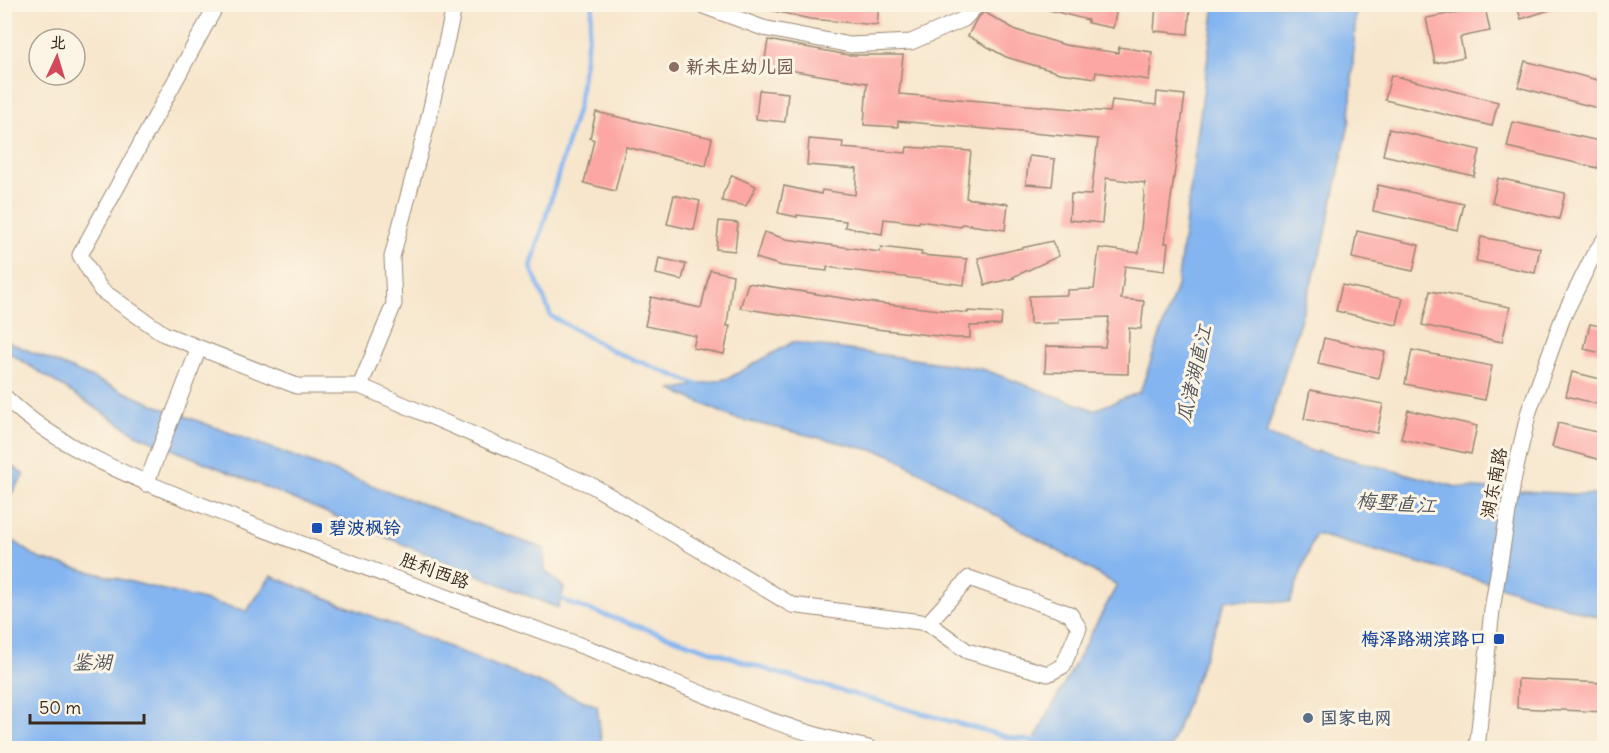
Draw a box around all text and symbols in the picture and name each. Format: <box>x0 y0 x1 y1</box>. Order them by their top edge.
north arrow <box>27 27 87 87</box>
text: 北 <box>49 32 67 53</box>
place label: 新未庄幼儿园 <box>686 55 794 78</box>
marker: 新未庄幼儿园 <box>667 60 681 74</box>
water label: 瓜渚湖直江 <box>1170 321 1217 425</box>
street label: 湖东南路 <box>1475 445 1512 520</box>
water label: 梅墅直江 <box>1355 487 1438 518</box>
place label: 碧波枫铃 <box>329 516 401 539</box>
marker: 碧波枫铃 <box>310 521 324 535</box>
street label: 胜利西路 <box>397 547 473 594</box>
place label: 梅泽路湖滨路口 <box>1361 627 1487 650</box>
marker: 梅泽路湖滨路口 <box>1492 632 1506 646</box>
water label: 鉴湖 <box>72 649 114 674</box>
scale bar <box>30 687 144 725</box>
text: 50 m <box>39 696 81 719</box>
place label: 国家电网 <box>1320 706 1392 729</box>
marker: 国家电网 <box>1301 711 1315 725</box>

